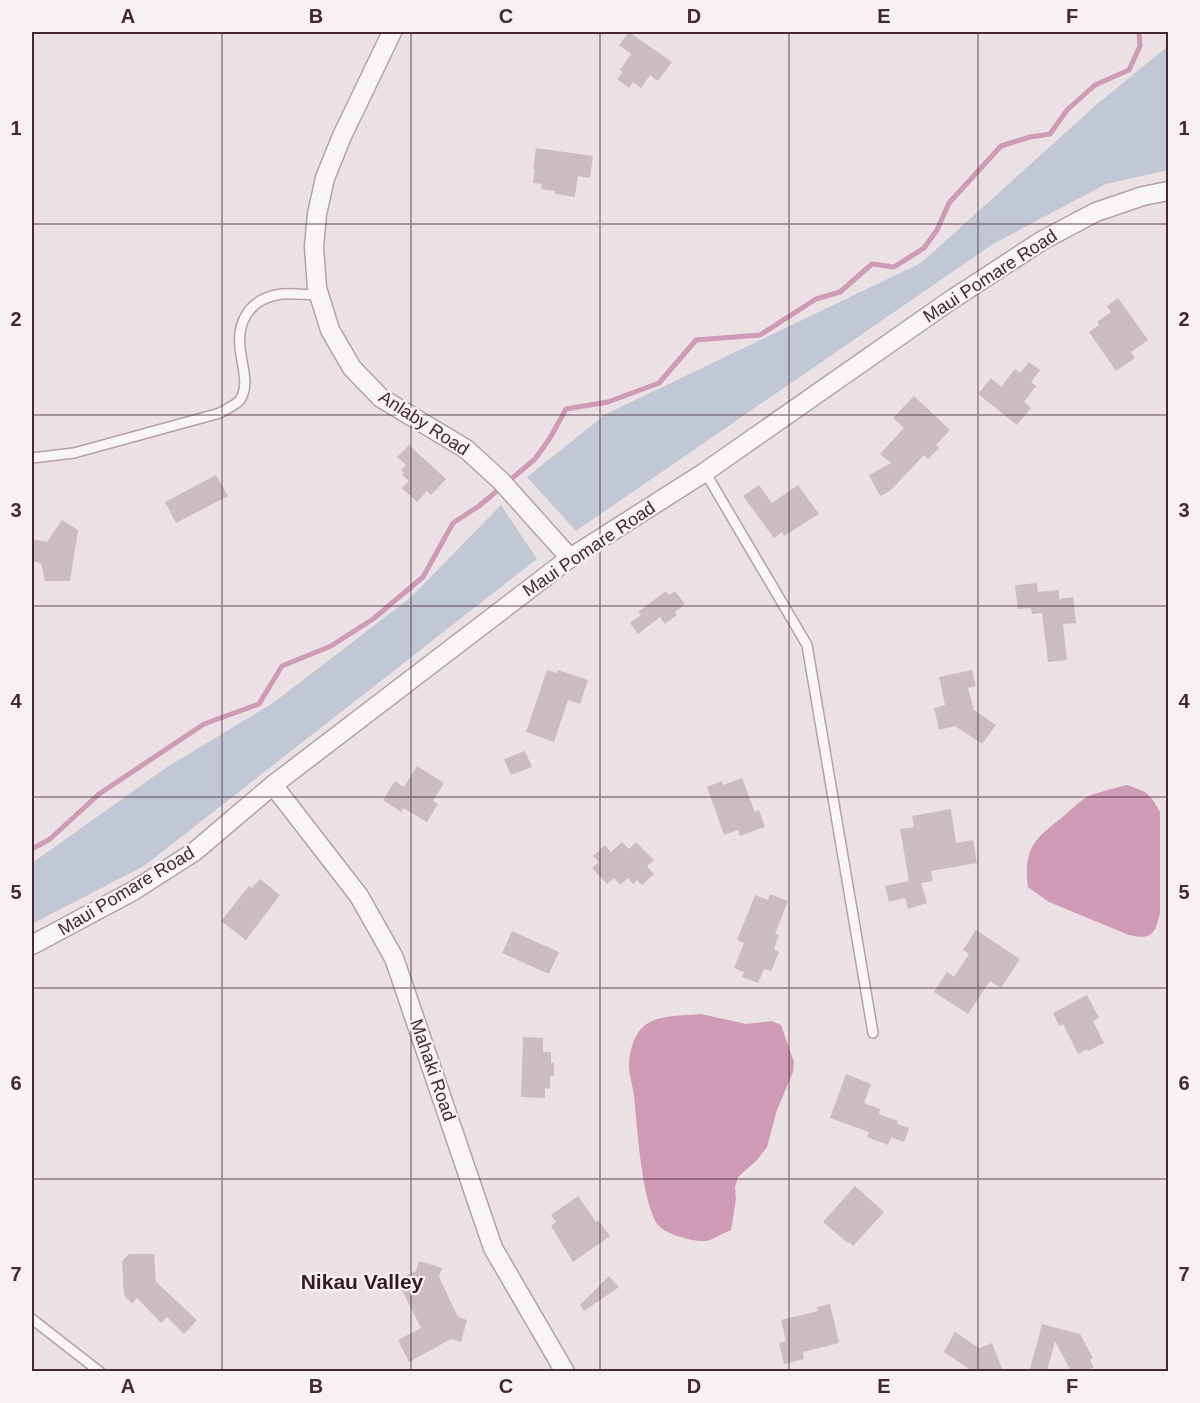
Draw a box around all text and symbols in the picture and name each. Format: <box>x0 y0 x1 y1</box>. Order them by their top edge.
text: A <box>121 5 135 27</box>
text: B <box>309 5 323 27</box>
text: C <box>499 5 513 27</box>
text: D <box>687 5 701 27</box>
text: E <box>877 5 891 27</box>
text: F <box>1066 5 1078 27</box>
text: 1 <box>10 117 22 139</box>
text: 1 <box>1178 117 1190 139</box>
street label: Maui Pomare Road <box>920 225 1060 327</box>
text: 2 <box>10 308 22 330</box>
text: 2 <box>1178 308 1190 330</box>
street label: Anlaby Road <box>375 387 473 459</box>
street label: Maui Pomare Road <box>519 497 659 601</box>
text: 3 <box>10 499 22 521</box>
text: 3 <box>1178 499 1190 521</box>
text: 4 <box>10 690 22 712</box>
text: 4 <box>1178 690 1190 712</box>
street label: Maui Pomare Road <box>54 842 198 940</box>
text: 5 <box>10 881 22 903</box>
text: 5 <box>1178 881 1190 903</box>
street label: Mahaki Road <box>406 1017 460 1123</box>
text: 6 <box>10 1072 22 1094</box>
text: 6 <box>1178 1072 1190 1094</box>
text: 7 <box>10 1263 22 1285</box>
text: 7 <box>1178 1263 1190 1285</box>
district label: Nikau Valley <box>301 1270 424 1293</box>
text: A <box>121 1375 135 1397</box>
text: B <box>309 1375 323 1397</box>
text: C <box>499 1375 513 1397</box>
text: D <box>687 1375 701 1397</box>
text: E <box>877 1375 891 1397</box>
text: F <box>1066 1375 1078 1397</box>

